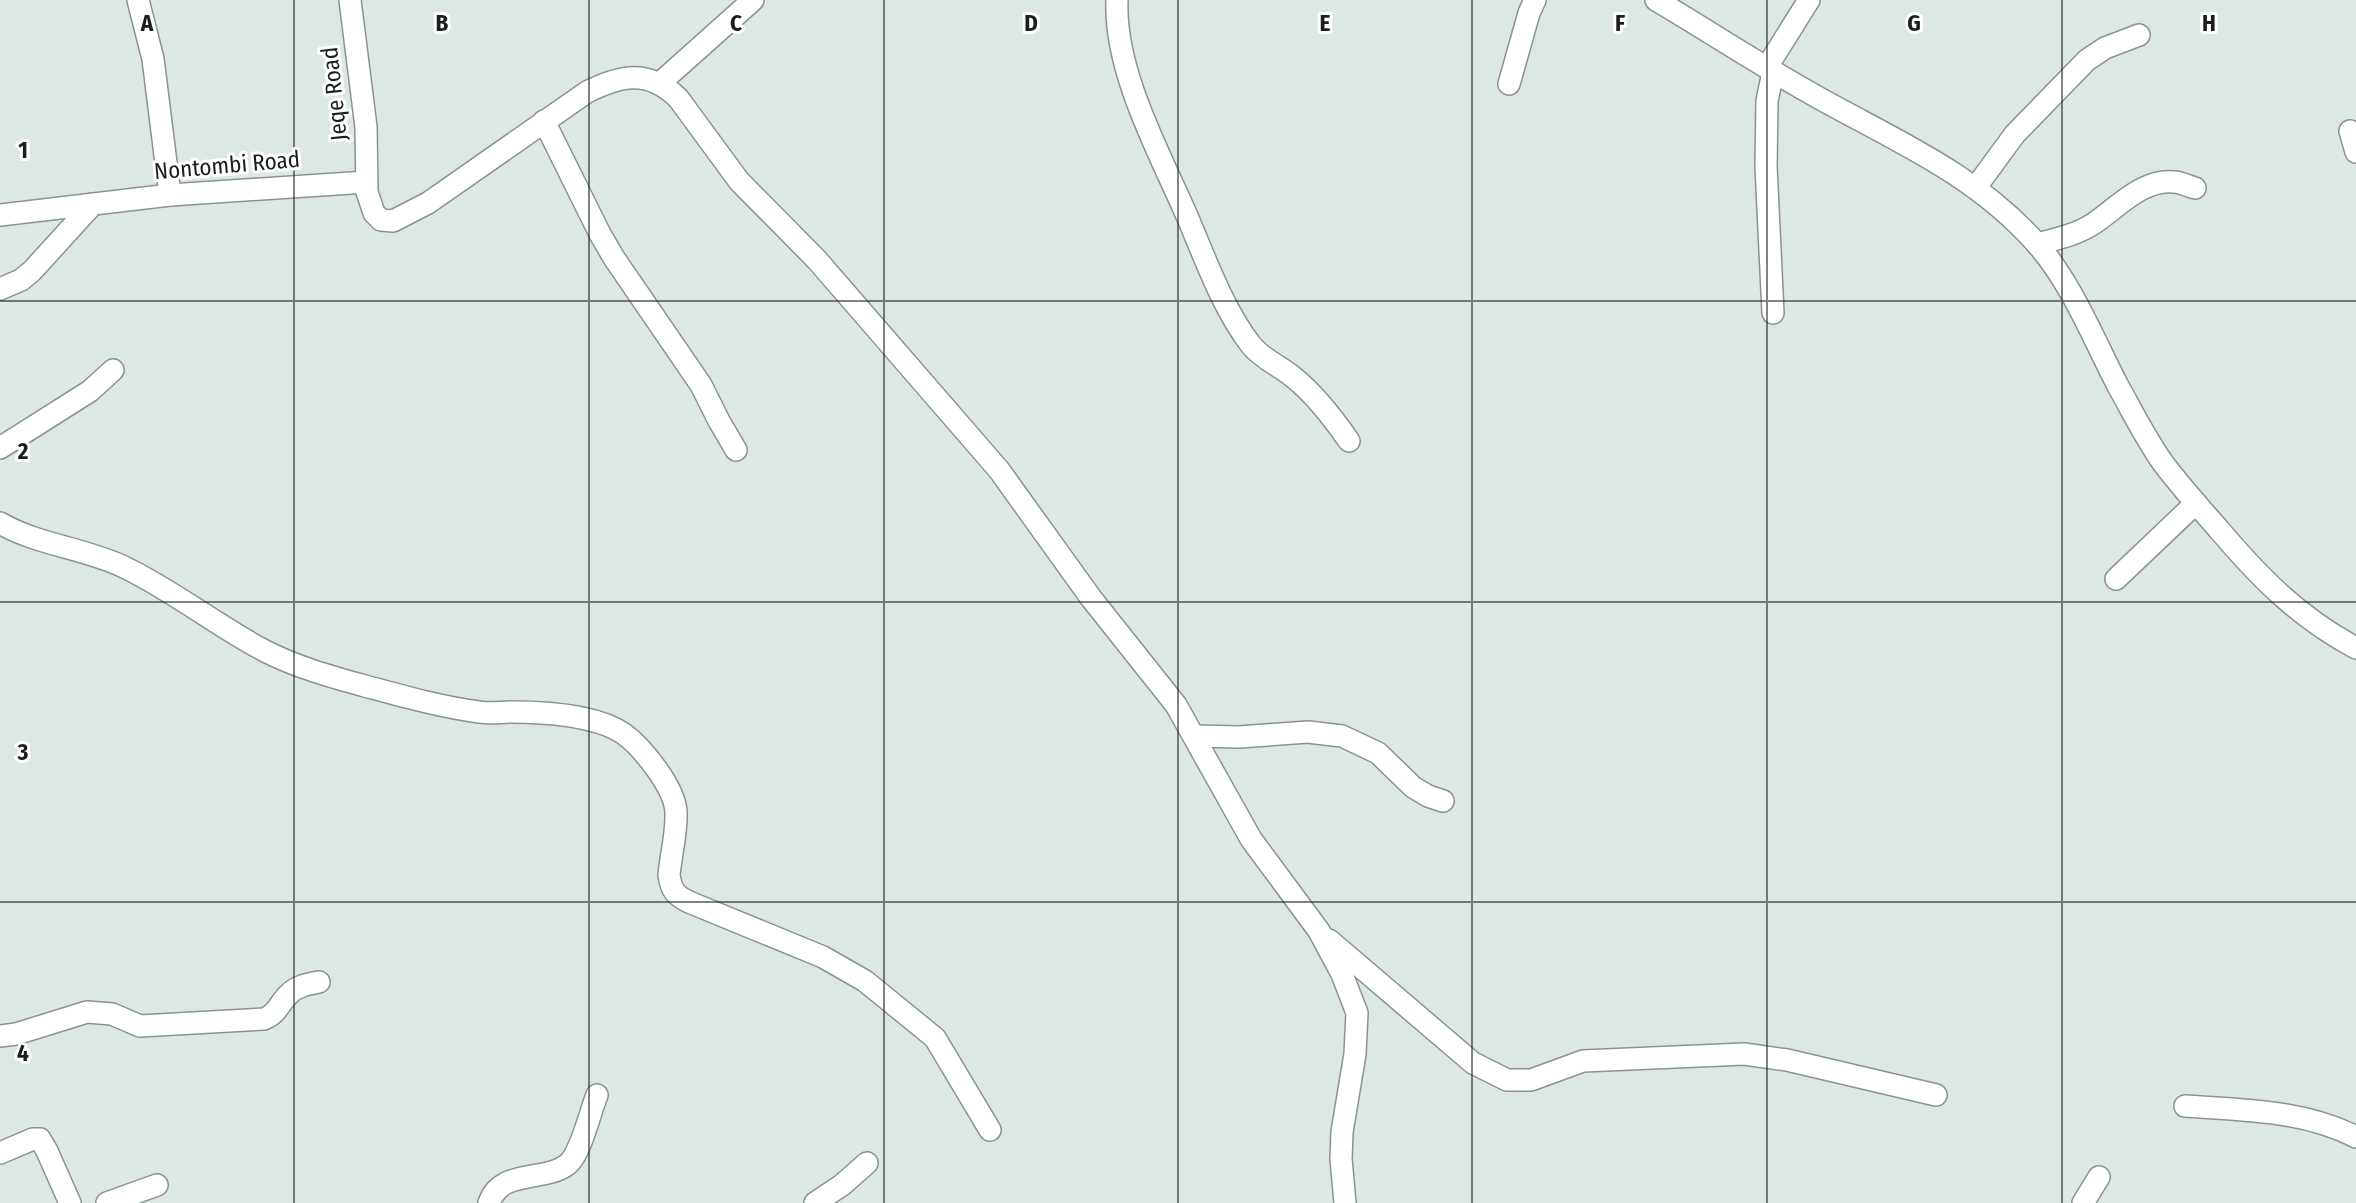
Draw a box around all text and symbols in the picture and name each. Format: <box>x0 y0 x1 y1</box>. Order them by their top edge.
text: A <box>140 9 154 37</box>
text: B <box>436 9 449 37</box>
text: C <box>730 9 742 37</box>
text: D <box>1024 9 1038 37</box>
text: E <box>1320 9 1331 37</box>
text: F <box>1615 9 1625 37</box>
text: G <box>1907 9 1921 37</box>
text: H <box>2202 9 2216 37</box>
street label: Jeqe Road <box>315 46 353 142</box>
text: 1 <box>18 136 28 164</box>
street label: Nontombi Road <box>153 145 301 185</box>
text: 2 <box>17 437 29 465</box>
text: 3 <box>17 738 29 766</box>
text: 4 <box>17 1039 29 1067</box>

